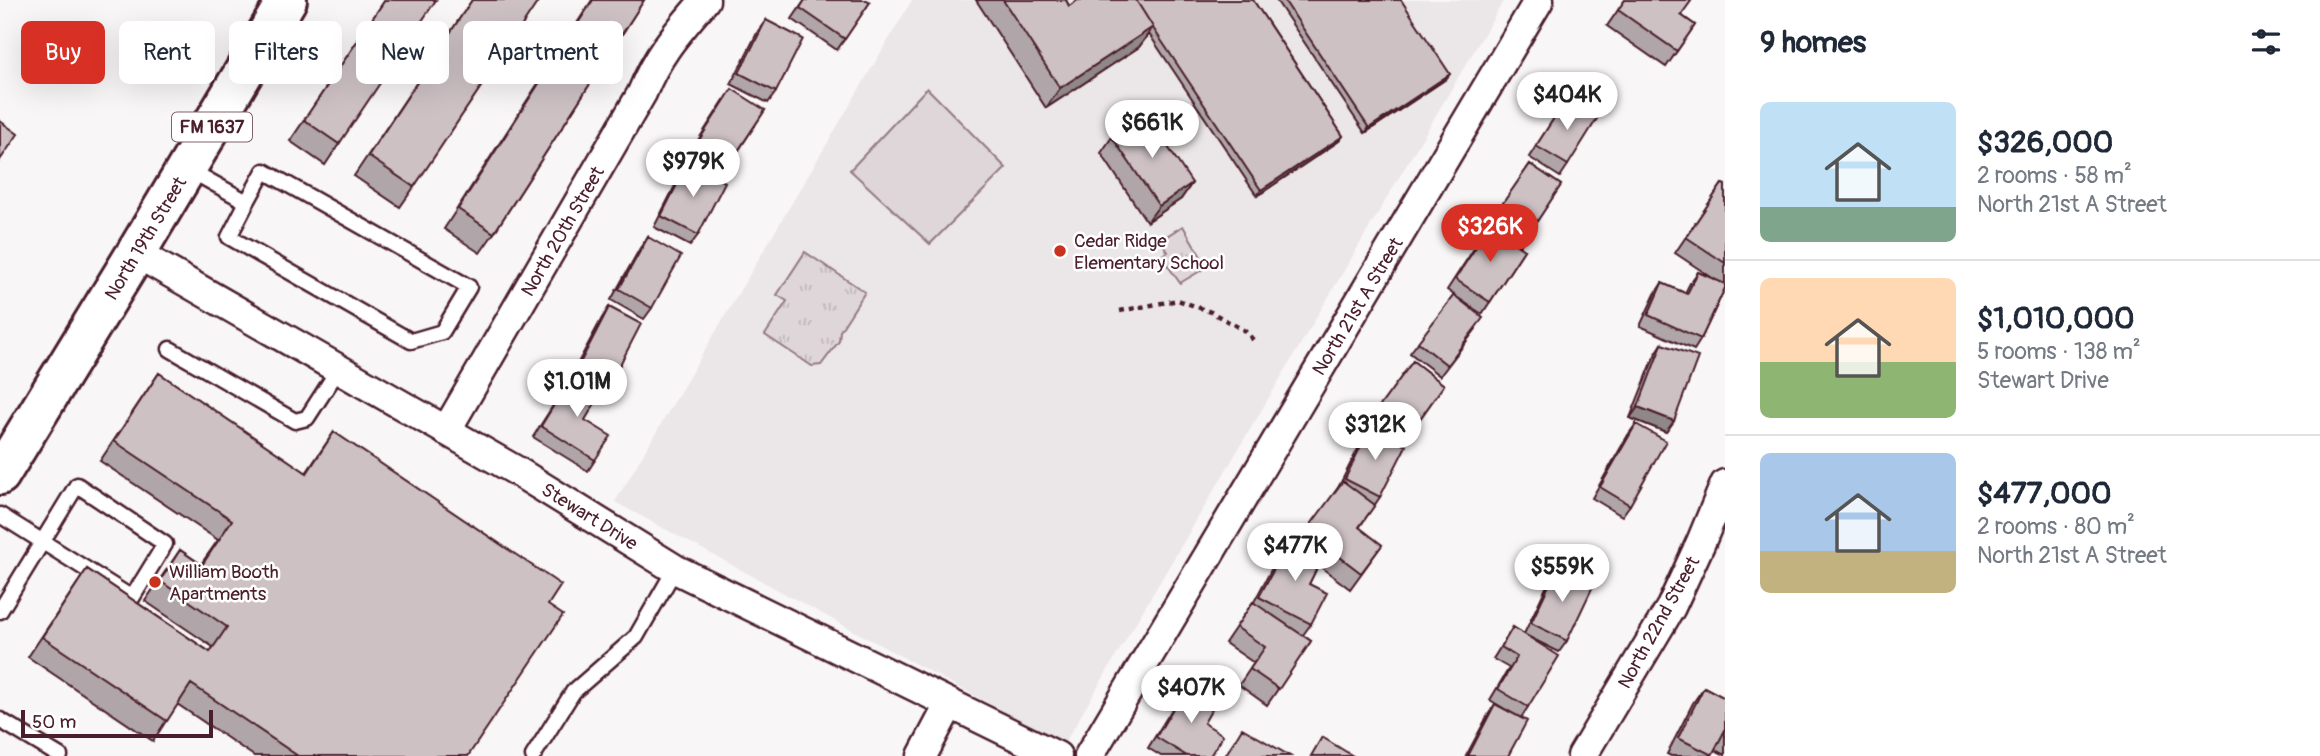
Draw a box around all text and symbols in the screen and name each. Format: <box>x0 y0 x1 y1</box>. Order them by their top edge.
chip: Buy <box>21 21 105 84</box>
chip: Rent <box>119 21 215 84</box>
chip: Filters <box>229 21 342 84</box>
chip: New <box>356 21 449 84</box>
chip: Apartment <box>463 21 623 84</box>
icon: filters <box>2247 23 2285 61</box>
text: 9 homes <box>1760 24 1866 61</box>
pin: $404K <box>1518 72 1616 132</box>
text: $404K <box>1533 80 1601 109</box>
pin: $661K <box>1103 100 1201 160</box>
text: $661K <box>1121 108 1183 137</box>
road number: FM 1637 <box>172 112 252 142</box>
text: $326,000 <box>1977 124 2113 161</box>
icon: home <box>1816 130 1900 214</box>
pin: $979K <box>644 140 742 199</box>
text: $979K <box>662 147 724 176</box>
text: 2 rooms · 58 m² <box>1977 161 2132 190</box>
street label: North 20th Street <box>516 162 610 301</box>
street label: North 19th Street <box>100 172 192 305</box>
text: North 21st A Street <box>1977 190 2167 219</box>
pin: $326K <box>1441 204 1539 264</box>
text: $326K <box>1457 212 1523 241</box>
place label: Cedar Ridge Elementary School <box>1074 229 1224 275</box>
street label: North 21st A Street <box>1307 233 1409 380</box>
marker: Cedar Ridge Elementary School <box>1052 243 1068 259</box>
text: $1,010,000 <box>1977 300 2134 337</box>
icon: home <box>1816 306 1900 390</box>
text: 5 rooms · 138 m² <box>1977 337 2141 366</box>
pin: $1.01M <box>520 360 634 419</box>
text: Stewart Drive <box>1977 366 2109 395</box>
text: $1.01M <box>543 367 611 396</box>
pin: $312K <box>1326 402 1424 462</box>
text: $312K <box>1344 410 1406 439</box>
text: $477,000 <box>1977 475 2112 512</box>
street label: Stewart Drive <box>537 478 643 556</box>
icon: home <box>1816 481 1900 565</box>
text: 2 rooms · 80 m² <box>1977 512 2135 541</box>
pin: $477K <box>1246 524 1344 583</box>
text: $477K <box>1263 531 1327 560</box>
text: North 21st A Street <box>1977 541 2167 570</box>
pin: $559K <box>1513 544 1611 604</box>
text: $559K <box>1530 552 1594 581</box>
street label: North 22nd Street <box>1613 552 1705 693</box>
place label: William Booth Apartments <box>169 560 279 606</box>
marker: William Booth Apartments <box>147 574 163 590</box>
pin: $407K <box>1142 666 1240 725</box>
text: $407K <box>1157 673 1225 702</box>
scale bar <box>21 707 214 739</box>
text: 50 m <box>32 710 76 734</box>

